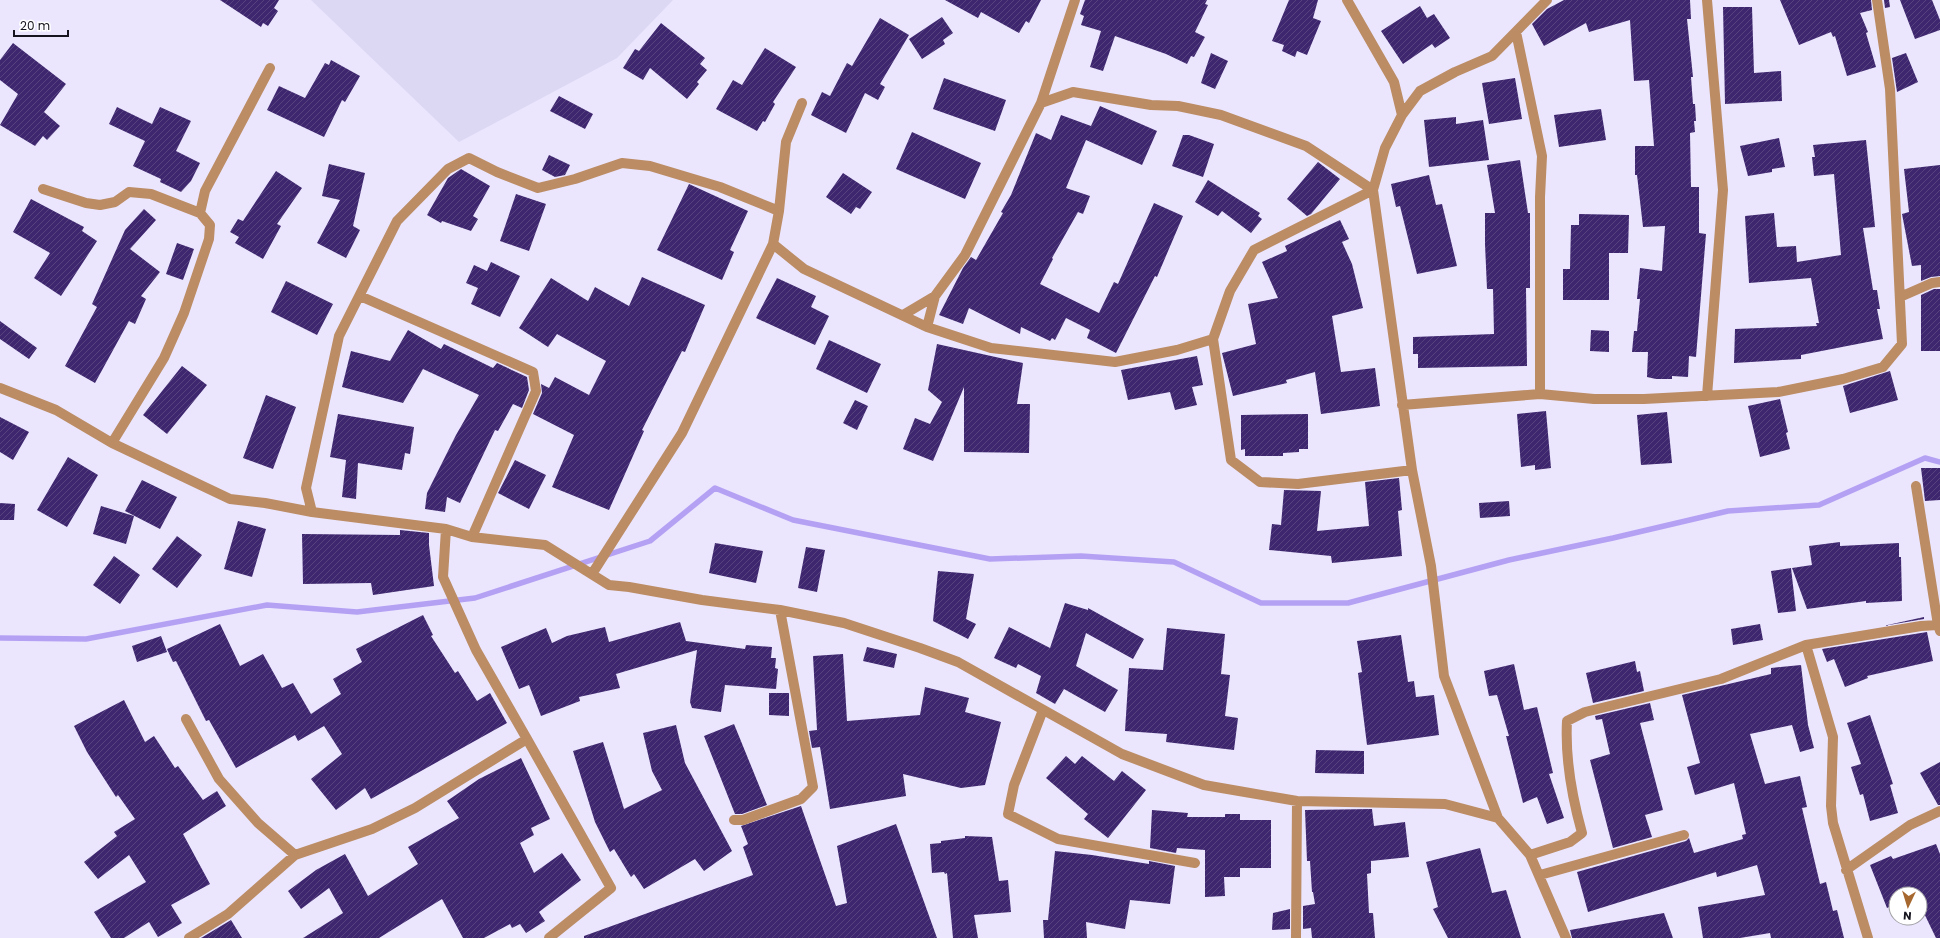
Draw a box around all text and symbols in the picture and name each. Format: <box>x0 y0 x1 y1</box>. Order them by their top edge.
scale bar <box>14 12 68 38</box>
text: 20 m <box>20 17 50 34</box>
north arrow <box>1888 886 1928 926</box>
text: N <box>1903 908 1912 924</box>

